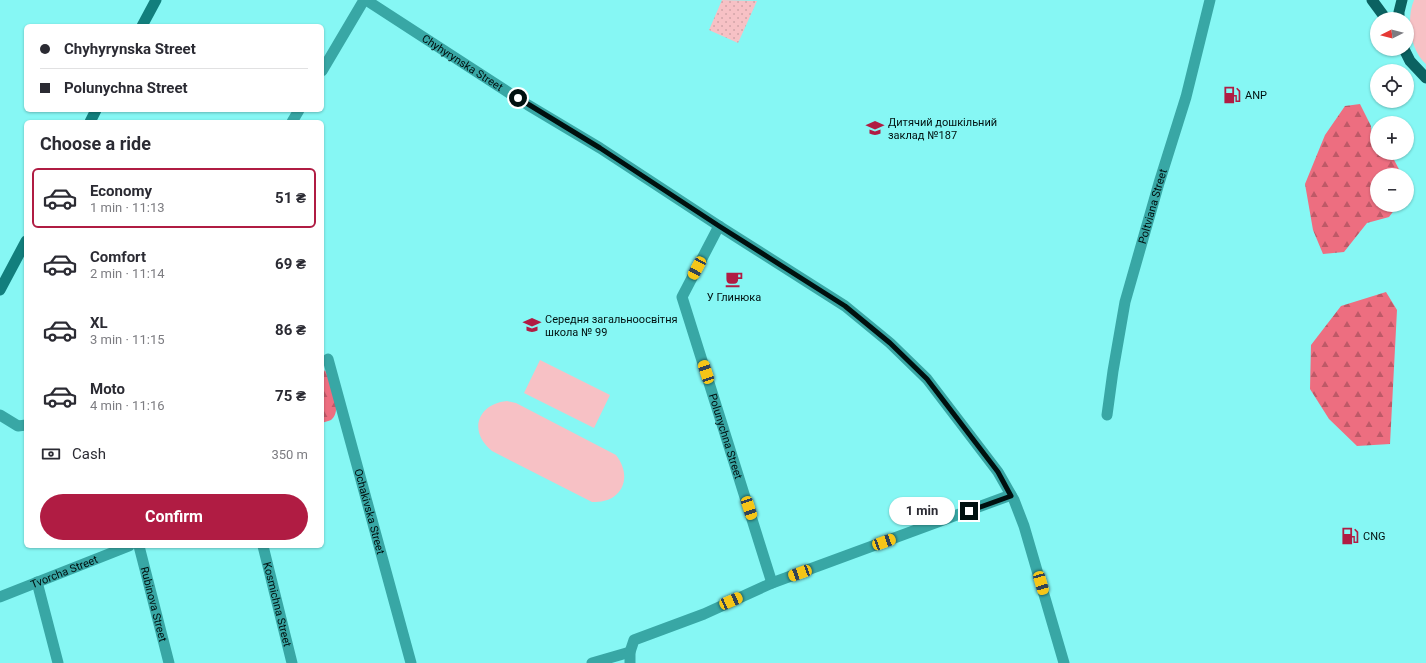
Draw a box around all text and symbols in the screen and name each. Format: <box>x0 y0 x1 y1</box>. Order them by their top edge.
north arrow <box>1370 12 1414 56</box>
map controls <box>1370 12 1414 212</box>
street label: Chyhyrynska Street <box>419 32 506 94</box>
text: Chyhyrynska Street <box>64 40 196 58</box>
button: locate <box>1370 64 1414 108</box>
text: Polunychna Street <box>64 79 188 97</box>
fuel station icon: ANP <box>1222 85 1242 105</box>
route start <box>509 89 527 107</box>
place label: ANP <box>1245 89 1267 102</box>
place label: Дитячий дошкільний заклад №187 <box>888 116 997 142</box>
button: + <box>1370 116 1414 160</box>
school or university icon: Дитячий дошкільний заклад №187 <box>865 118 885 138</box>
text: Choose a ride <box>40 133 151 154</box>
street label: Poltviana Street <box>1136 167 1170 245</box>
button: − <box>1370 168 1414 212</box>
icon: car <box>42 180 78 216</box>
text: Economy <box>90 182 152 200</box>
text: 51 ₴ <box>275 189 306 207</box>
text: 1 min · 11:13 <box>90 200 165 215</box>
icon: car <box>42 246 78 282</box>
text: Comfort <box>90 248 146 266</box>
text: 69 ₴ <box>275 255 306 273</box>
car <box>686 255 708 281</box>
text: 2 min · 11:14 <box>90 266 165 281</box>
cafe icon: У Глинюка <box>724 269 744 289</box>
place label: У Глинюка <box>707 291 761 304</box>
icon: car <box>42 312 78 348</box>
place label: Середня загальноосвітня школа № 99 <box>545 313 678 339</box>
text: XL <box>90 314 108 332</box>
school or university icon: Середня загальноосвітня школа № 99 <box>522 315 542 335</box>
text: 86 ₴ <box>275 321 306 339</box>
text: 3 min · 11:15 <box>90 332 165 347</box>
car <box>697 359 715 385</box>
icon: car <box>42 378 78 414</box>
text: Moto <box>90 380 125 398</box>
text: 75 ₴ <box>275 387 306 405</box>
street label: Polunychna Street <box>706 392 745 481</box>
text: 4 min · 11:16 <box>90 398 165 413</box>
icon: cash <box>40 443 62 465</box>
text: Cash <box>72 445 106 463</box>
text: 350 m <box>271 447 308 462</box>
street label: Ochakivska Street <box>351 467 387 556</box>
button: Confirm <box>40 494 308 540</box>
car <box>740 495 758 521</box>
callout: 1 min <box>889 497 955 525</box>
route end <box>960 502 978 520</box>
text: 1 min <box>906 503 938 518</box>
fuel station icon: CNG <box>1340 526 1360 546</box>
place label: CNG <box>1363 530 1386 543</box>
car <box>871 532 897 552</box>
street label: Tvorcha Street <box>29 553 100 591</box>
street label: Kosmichna Street <box>260 561 294 648</box>
car <box>787 563 813 583</box>
street label: Rubinova Street <box>138 565 169 644</box>
car <box>1032 570 1050 596</box>
car <box>718 591 744 611</box>

